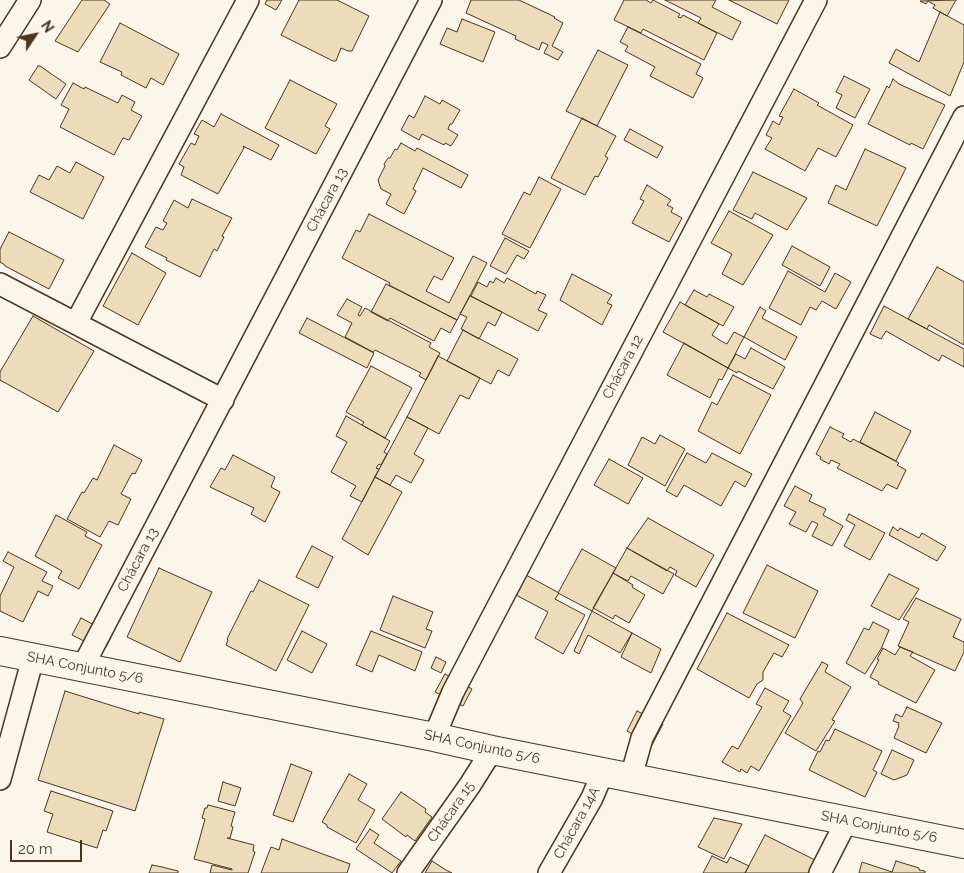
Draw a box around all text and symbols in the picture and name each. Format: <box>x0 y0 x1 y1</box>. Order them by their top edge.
north arrow <box>10 10 60 60</box>
text: N <box>38 18 57 36</box>
street label: Chácara 13 <box>303 165 351 235</box>
street label: Chácara 12 <box>599 332 647 402</box>
street label: Chácara 13 <box>114 525 162 595</box>
street label: SHA Conjunto 5/6 <box>25 648 145 688</box>
street label: SHA Conjunto 5/6 <box>422 726 542 768</box>
street label: Chácara 15 <box>424 778 478 846</box>
street label: Chácara 14A <box>550 784 604 862</box>
street label: SHA Conjunto 5/6 <box>819 807 939 847</box>
scale bar <box>12 830 85 862</box>
text: 20 m <box>18 840 53 858</box>

